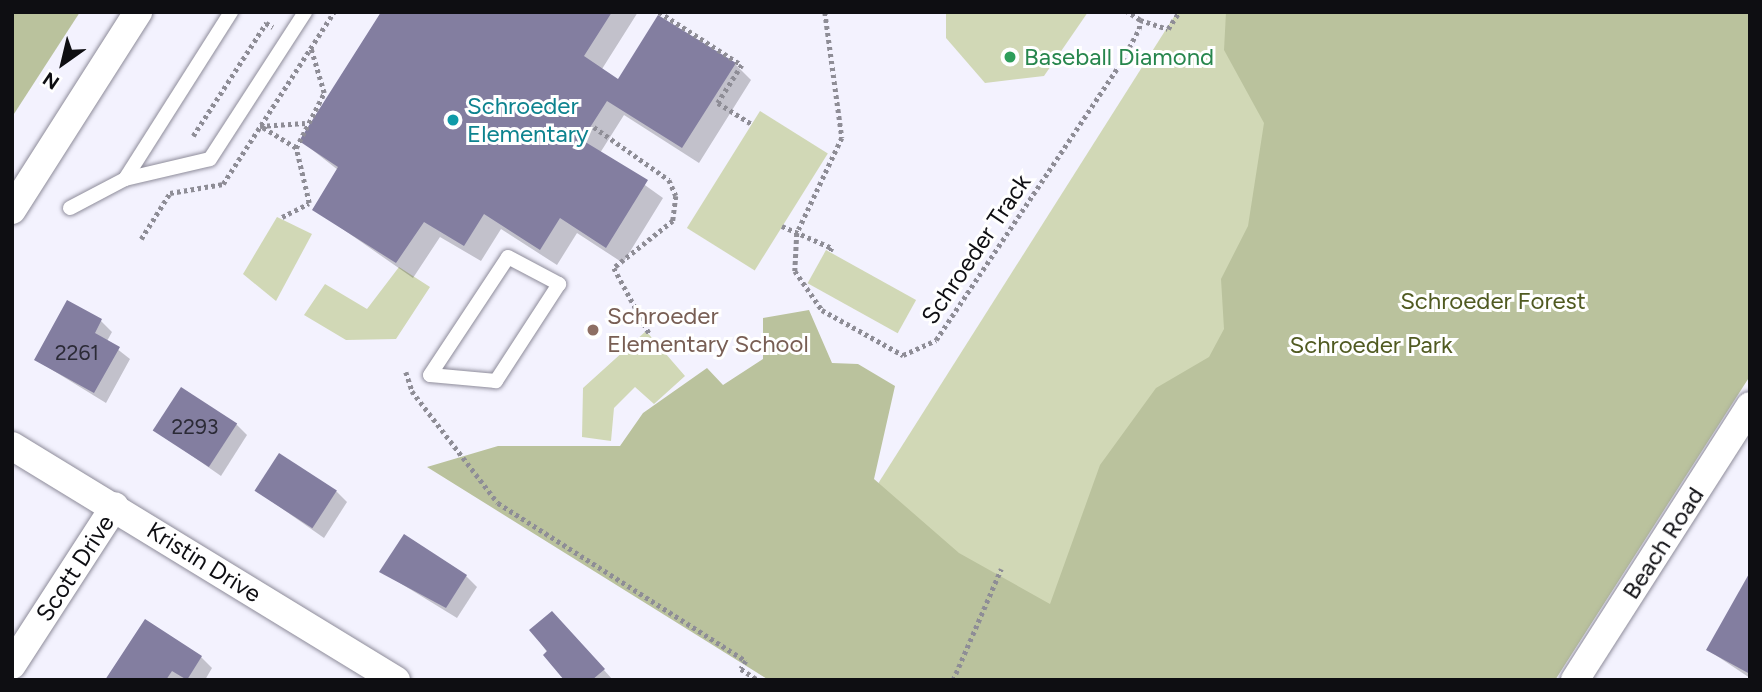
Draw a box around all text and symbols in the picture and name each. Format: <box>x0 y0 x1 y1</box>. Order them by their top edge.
north arrow <box>28 28 98 98</box>
place label: Baseball Diamond <box>1024 43 1214 71</box>
marker: Baseball Diamond <box>1002 49 1018 65</box>
text: N <box>38 67 63 94</box>
place label: Schroeder Elementary <box>467 92 588 148</box>
marker: Schroeder Elementary <box>445 112 461 128</box>
street label: Schroeder Track <box>915 169 1037 329</box>
park label: Schroeder Forest <box>1400 287 1586 315</box>
place label: Schroeder Elementary School <box>607 302 809 358</box>
marker: Schroeder Elementary School <box>585 322 601 338</box>
park label: Schroeder Park <box>1289 331 1453 359</box>
house number: 2261 <box>55 340 99 366</box>
house number: 2293 <box>172 414 218 440</box>
street label: Beach Road <box>1616 482 1710 604</box>
street label: Scott Drive <box>30 509 120 627</box>
street label: Kristin Drive <box>142 516 266 608</box>

